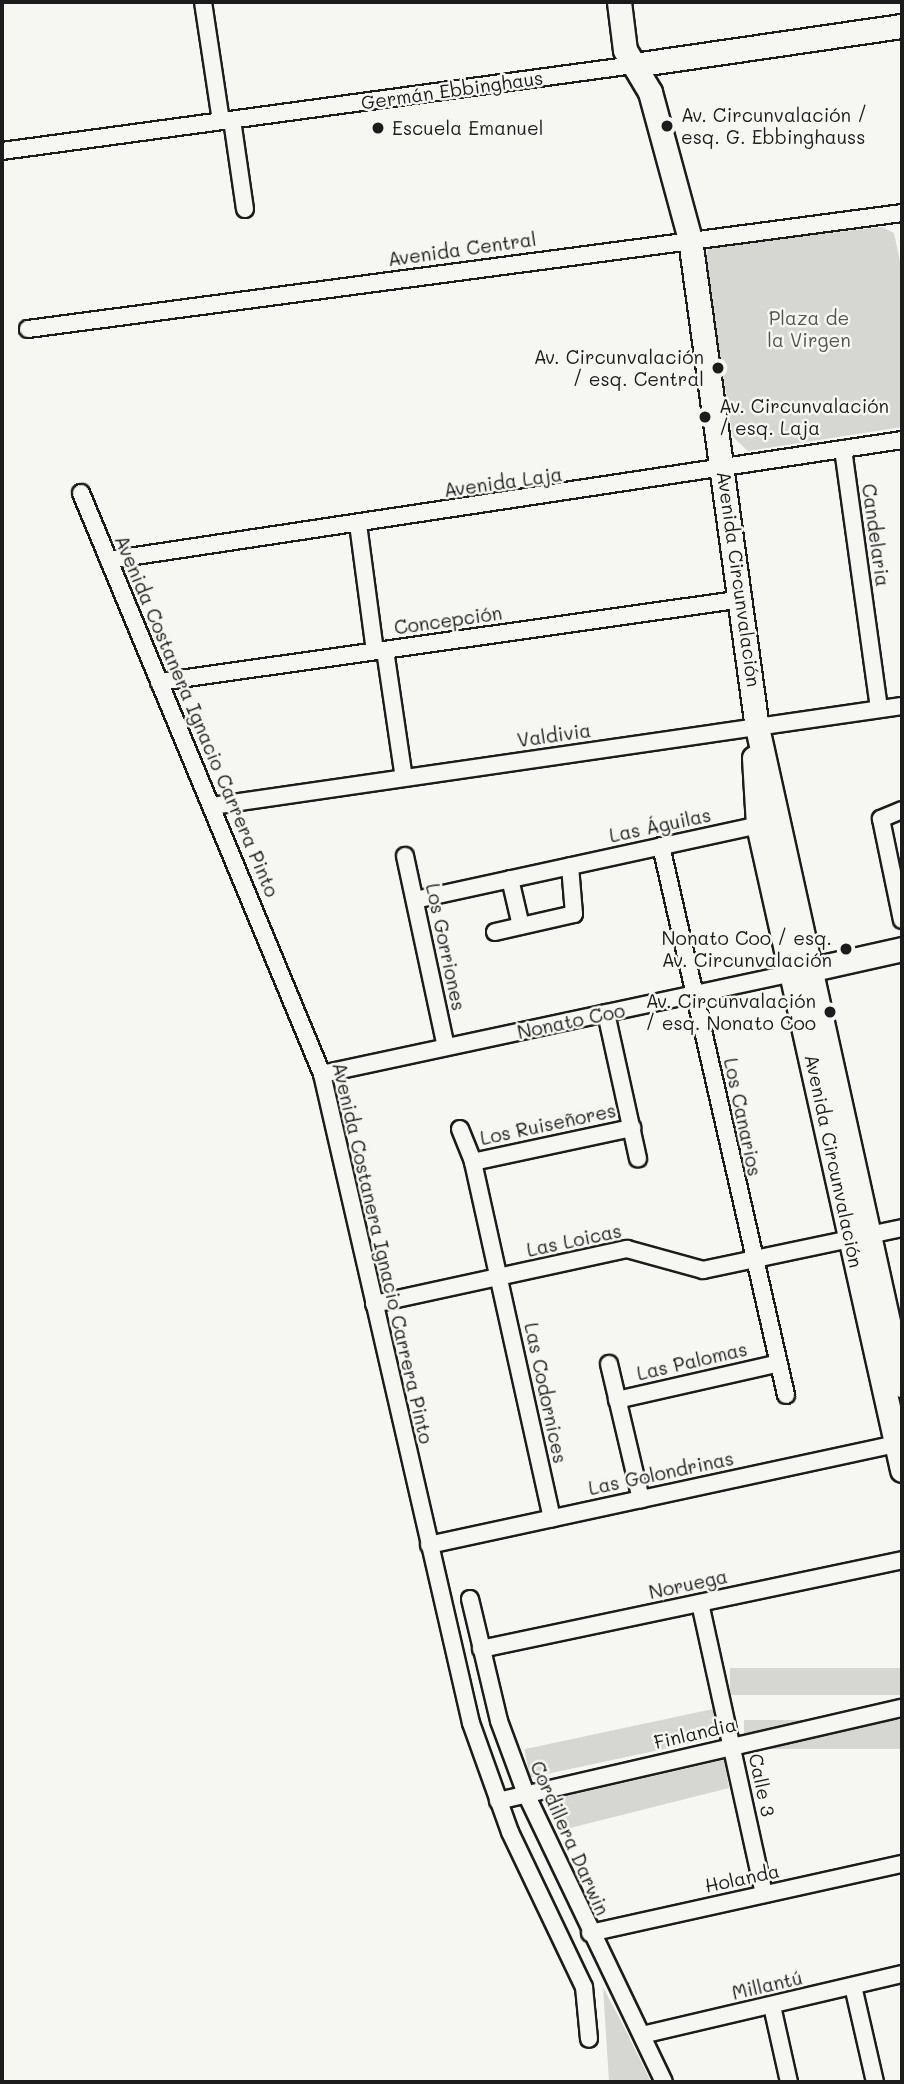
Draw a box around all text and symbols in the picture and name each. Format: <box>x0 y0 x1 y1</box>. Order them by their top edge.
street label: Germán Ebbinghaus <box>360 66 544 114</box>
place label: Av. Circunvalación / esq. G. Ebbinghauss <box>681 104 867 148</box>
place label: Escuela Emanuel <box>392 117 543 139</box>
marker: Av. Circunvalación / esq. G. Ebbinghauss <box>659 118 675 134</box>
marker: Escuela Emanuel <box>370 120 386 136</box>
street label: Avenida Central <box>386 227 538 271</box>
park label: Plaza de la Virgen <box>767 307 851 351</box>
place label: Av. Circunvalación / esq. Central <box>534 346 704 390</box>
marker: Av. Circunvalación / esq. Central <box>710 360 726 376</box>
place label: Av. Circunvalación / esq. Laja <box>719 395 889 439</box>
marker: Av. Circunvalación / esq. Laja <box>697 409 713 425</box>
street label: Avenida Laja <box>442 462 564 502</box>
street label: Avenida Circunvalación <box>713 470 765 688</box>
street label: Candelaria <box>858 482 894 588</box>
street label: Avenida Costanera Ignacio Carrera Pinto <box>110 532 284 900</box>
street label: Concepción <box>393 601 503 639</box>
street label: Valdivia <box>516 719 592 751</box>
street label: Las Águilas <box>607 803 713 847</box>
street label: Los Gorriones <box>421 881 471 1013</box>
place label: Nonato Coo / esq. Av. Circunvalación <box>662 927 832 971</box>
marker: Nonato Coo / esq. Av. Circunvalación <box>838 941 854 957</box>
place label: Av. Circunvalación / esq. Nonato Coo <box>646 990 816 1034</box>
street label: Nonato Coo <box>515 998 627 1044</box>
marker: Av. Circunvalación / esq. Nonato Coo <box>822 1004 838 1020</box>
street label: Avenida Circunvalación <box>800 1052 868 1270</box>
street label: Los Canarios <box>719 1056 767 1178</box>
street label: Avenida Costanera Ignacio Carrera Pinto <box>328 1060 438 1446</box>
street label: Los Ruiseñores <box>478 1098 618 1150</box>
street label: Las Loicas <box>524 1219 624 1261</box>
street label: Las Codornices <box>520 1321 572 1465</box>
street label: Las Palomas <box>634 1337 750 1385</box>
street label: Las Golondrinas <box>586 1446 736 1500</box>
street label: Noruega <box>647 1565 729 1603</box>
street label: Finlandia <box>652 1712 738 1754</box>
street label: Calle 3 <box>744 1751 780 1819</box>
street label: Cordillera Darwin <box>526 1757 614 1919</box>
street label: Holanda <box>703 1859 781 1897</box>
street label: Millantú <box>730 1966 804 2004</box>

